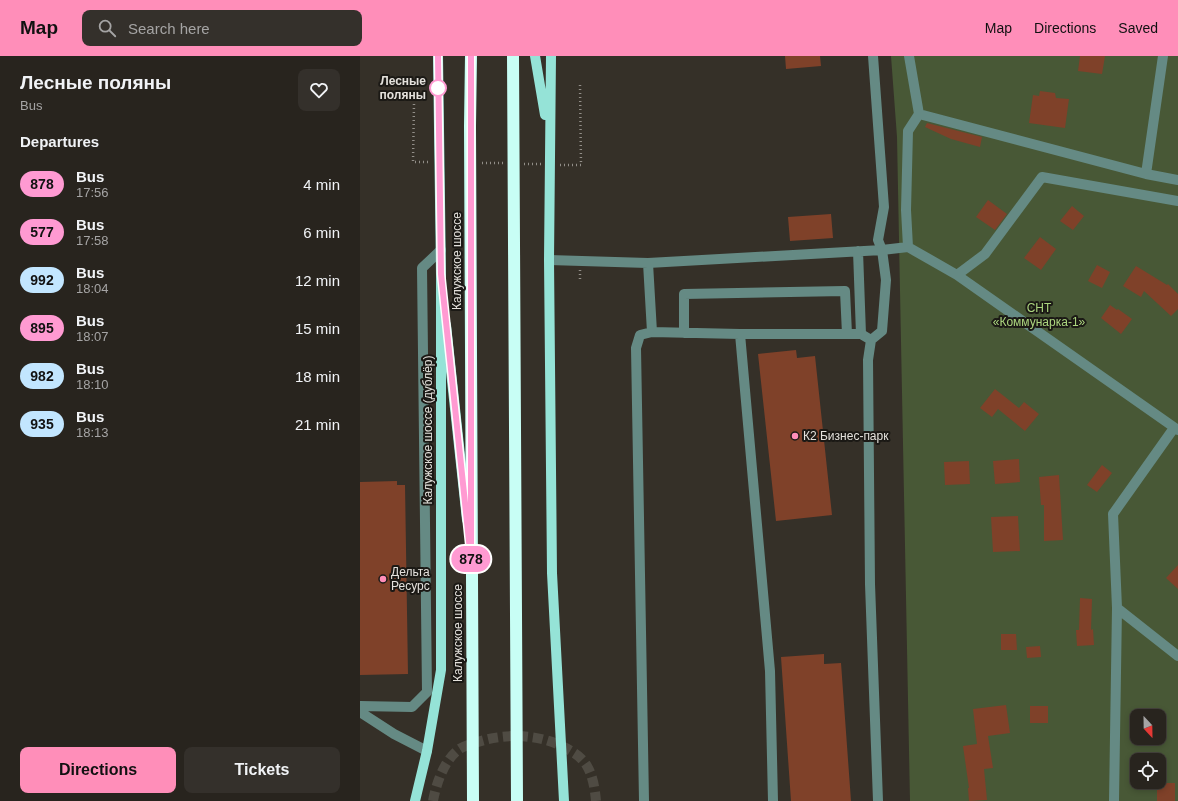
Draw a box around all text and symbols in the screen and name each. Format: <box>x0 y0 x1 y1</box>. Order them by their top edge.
search box <box>82 10 362 46</box>
text: Map <box>20 17 58 38</box>
icon: search <box>96 17 118 39</box>
text: Search here <box>128 20 210 37</box>
text: Map <box>985 20 1012 36</box>
text: Directions <box>1034 20 1096 36</box>
text: Saved <box>1118 20 1158 36</box>
button: heart <box>298 69 340 111</box>
text: Лесные поляны <box>20 72 171 93</box>
place label: Лесные поляны <box>380 74 426 102</box>
marker: Лесные поляны <box>429 79 447 97</box>
text: Bus <box>20 98 42 113</box>
text: Departures <box>20 133 99 150</box>
text: Bus <box>76 168 104 185</box>
text: 878 <box>30 176 54 192</box>
text: 4 min <box>303 176 340 193</box>
text: 17:56 <box>76 185 109 200</box>
street label: Калужское шоссе <box>450 212 464 310</box>
text: Bus <box>76 216 104 233</box>
text: 577 <box>30 224 54 240</box>
text: 6 min <box>303 224 340 241</box>
text: 17:58 <box>76 233 109 248</box>
text: Bus <box>76 264 104 281</box>
text: 992 <box>30 272 54 288</box>
text: 12 min <box>295 272 340 289</box>
text: 18:04 <box>76 281 109 296</box>
park label: СНТ «Коммунарка-1» <box>993 301 1086 329</box>
text: Bus <box>76 312 104 329</box>
text: 895 <box>30 320 54 336</box>
text: 15 min <box>295 320 340 337</box>
text: 18:07 <box>76 329 109 344</box>
street label: Калужское шоссе (дублёр) <box>421 355 435 505</box>
text: Bus <box>76 360 104 377</box>
text: 982 <box>30 368 54 384</box>
text: 18 min <box>295 368 340 385</box>
text: 18:10 <box>76 377 109 392</box>
text: Bus <box>76 408 104 425</box>
text: 935 <box>30 416 54 432</box>
text: 21 min <box>295 416 340 433</box>
text: 18:13 <box>76 425 109 440</box>
place label: К2 Бизнес-парк <box>803 429 889 443</box>
marker: К2 Бизнес-парк <box>790 431 800 441</box>
line badge: 878 <box>448 546 494 572</box>
text: 878 <box>459 551 483 567</box>
place label: Дельта Ресурс <box>391 565 430 593</box>
marker: Дельта Ресурс <box>378 574 388 584</box>
street label: Калужское шоссе <box>451 584 465 682</box>
north arrow <box>1130 709 1166 745</box>
map controls <box>1130 709 1166 789</box>
button: Directions <box>20 747 176 793</box>
button: Tickets <box>184 747 340 793</box>
button: locate <box>1130 753 1166 789</box>

